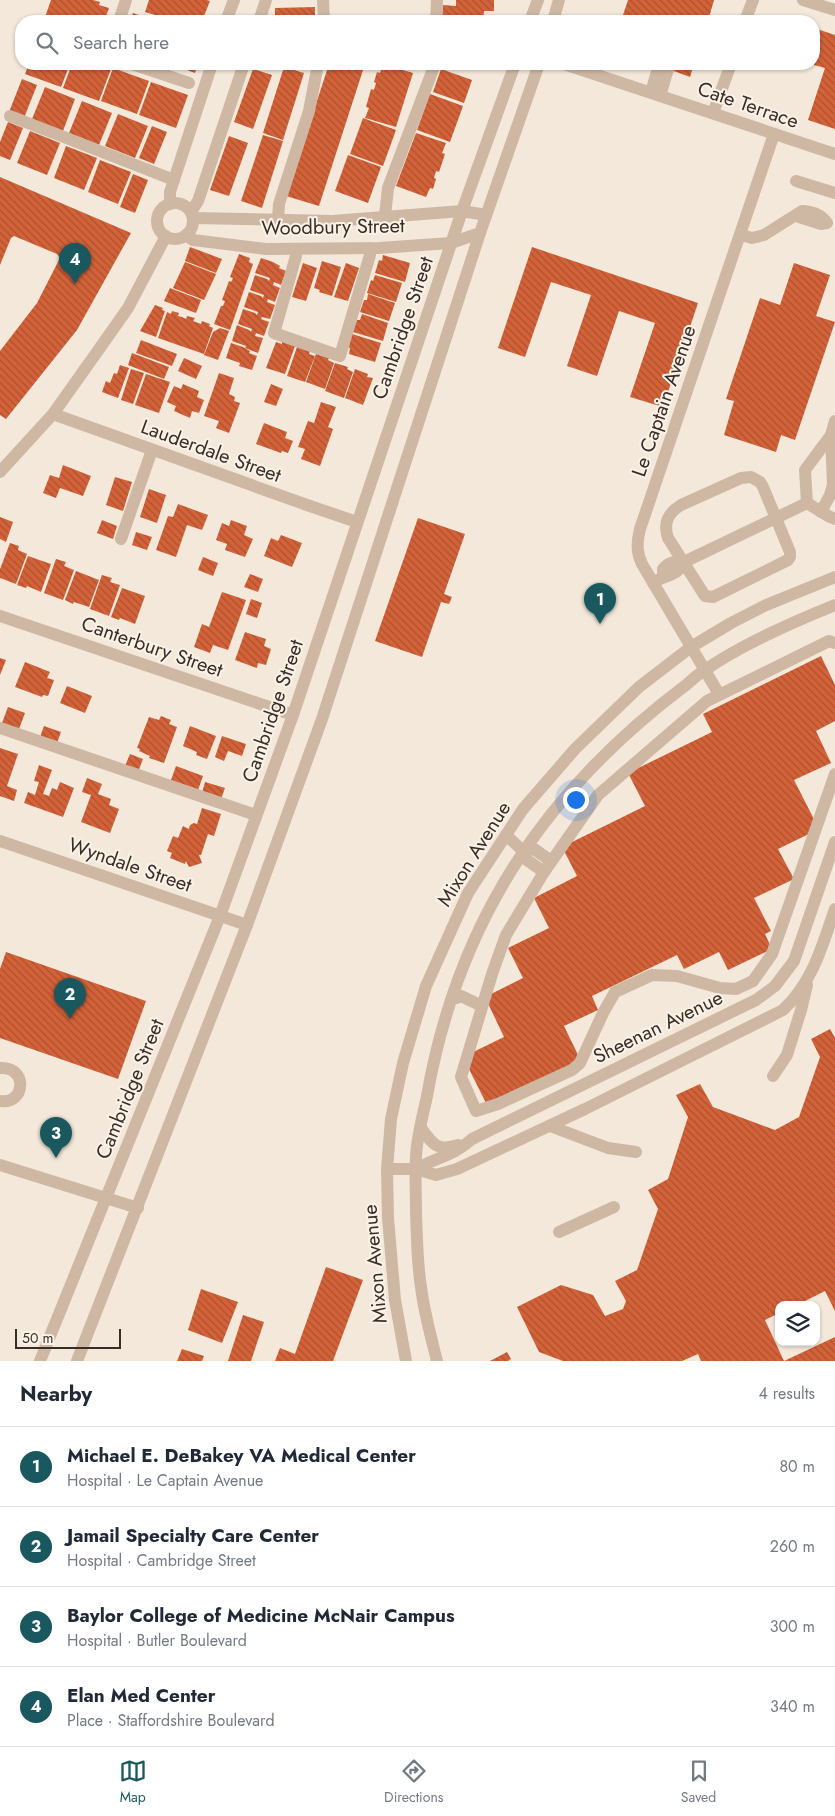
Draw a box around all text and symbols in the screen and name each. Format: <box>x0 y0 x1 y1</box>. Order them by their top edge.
search box <box>15 15 820 70</box>
icon: search <box>33 29 61 57</box>
text: Search here <box>73 29 169 56</box>
street label: Cate Terrace <box>694 74 802 136</box>
street label: Woodbury Street <box>261 211 405 243</box>
pin: 4 <box>59 243 91 284</box>
street label: Cambridge Street <box>365 253 441 403</box>
street label: Le Captain Avenue <box>624 321 704 481</box>
street label: Lauderdale Street <box>137 412 285 490</box>
pin: 1 <box>584 583 616 624</box>
street label: Canterbury Street <box>77 609 227 685</box>
street label: Cambridge Street <box>235 636 311 786</box>
your location <box>563 787 589 813</box>
street label: Mixon Avenue <box>430 796 518 912</box>
street label: Wyndale Street <box>64 830 196 900</box>
pin: 2 <box>54 978 86 1019</box>
street label: Sheenan Avenue <box>588 983 728 1071</box>
street label: Cambridge Street <box>89 1014 171 1164</box>
pin: 3 <box>40 1117 72 1158</box>
street label: Mixon Avenue <box>355 1203 395 1325</box>
map controls <box>775 1301 820 1346</box>
button: layers <box>775 1301 820 1346</box>
scale bar <box>15 1326 121 1349</box>
text: 50 m <box>22 1328 53 1348</box>
text: Nearby <box>20 1379 92 1409</box>
text: 4 results <box>759 1382 815 1405</box>
text: Michael E. DeBakey VA Medical Center <box>67 1442 416 1469</box>
text: 1 <box>32 1455 40 1478</box>
text: 80 m <box>779 1455 815 1478</box>
text: Hospital · Le Captain Avenue <box>67 1469 263 1492</box>
text: Jamail Specialty Care Center <box>67 1522 319 1549</box>
text: 2 <box>31 1535 41 1558</box>
text: 260 m <box>770 1535 815 1558</box>
text: Hospital · Cambridge Street <box>67 1549 256 1572</box>
text: Baylor College of Medicine McNair Campus <box>67 1602 455 1629</box>
text: 3 <box>31 1615 41 1638</box>
text: 300 m <box>770 1615 815 1638</box>
text: Hospital · Butler Boulevard <box>67 1629 247 1652</box>
text: Elan Med Center <box>67 1682 216 1709</box>
text: 4 <box>30 1695 42 1718</box>
text: 340 m <box>770 1695 815 1718</box>
text: Place · Staffordshire Boulevard <box>67 1709 275 1732</box>
tab: Map <box>119 1757 147 1807</box>
tab: Directions <box>384 1757 443 1807</box>
tab: Saved <box>681 1757 716 1807</box>

